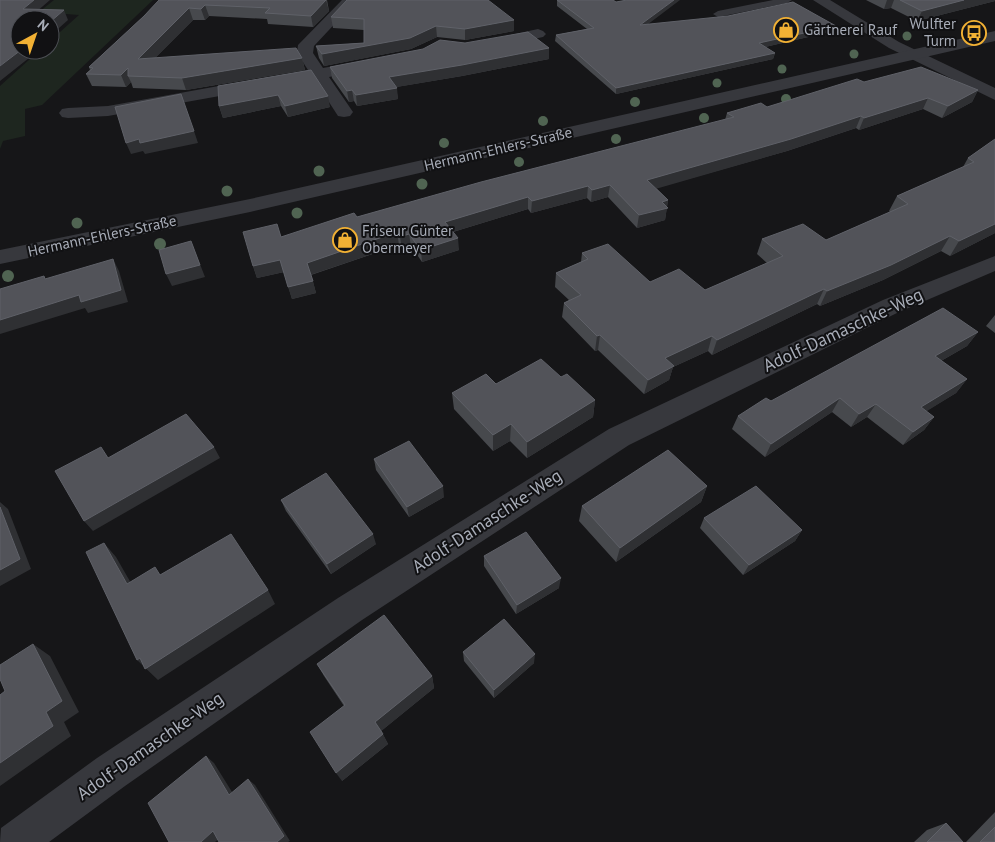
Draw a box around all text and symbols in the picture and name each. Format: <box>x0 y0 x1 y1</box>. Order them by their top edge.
north arrow <box>10 10 60 60</box>
place label: Wulfter Turm <box>910 14 956 50</box>
text: N <box>34 15 53 35</box>
shop icon: Gärtnerei Rauf <box>773 17 799 43</box>
place label: Gärtnerei Rauf <box>804 20 898 39</box>
bus stop icon: Wulfter Turm <box>961 20 987 46</box>
street label: Hermann-Ehlers-Straße <box>422 122 574 175</box>
street label: Hermann-Ehlers-Straße <box>26 210 178 261</box>
place label: Friseur Günter Obermeyer <box>362 221 453 257</box>
shop icon: Friseur Günter Obermeyer <box>332 227 358 253</box>
street label: Adolf-Damaschke-Weg <box>759 282 926 377</box>
street label: Adolf-Damaschke-Weg <box>408 464 566 578</box>
street label: Adolf-Damaschke-Weg <box>72 686 228 805</box>

